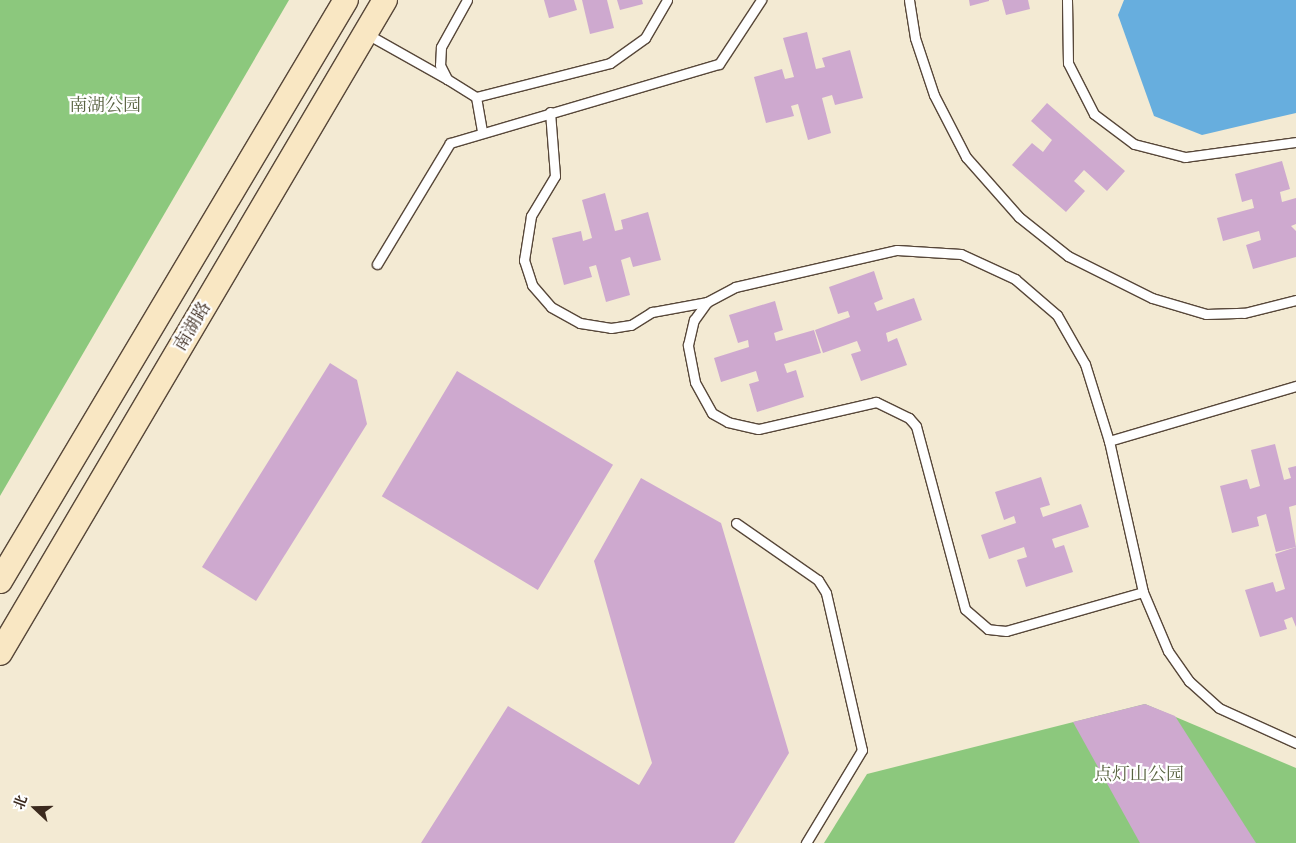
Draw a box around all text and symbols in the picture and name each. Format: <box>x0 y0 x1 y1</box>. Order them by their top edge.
park label: 南湖公园 <box>69 95 141 117</box>
street label: 南湖路 <box>170 298 216 356</box>
park label: 点灯山公园 <box>1094 764 1184 786</box>
north arrow <box>10 783 60 833</box>
text: 北 <box>10 793 31 812</box>

